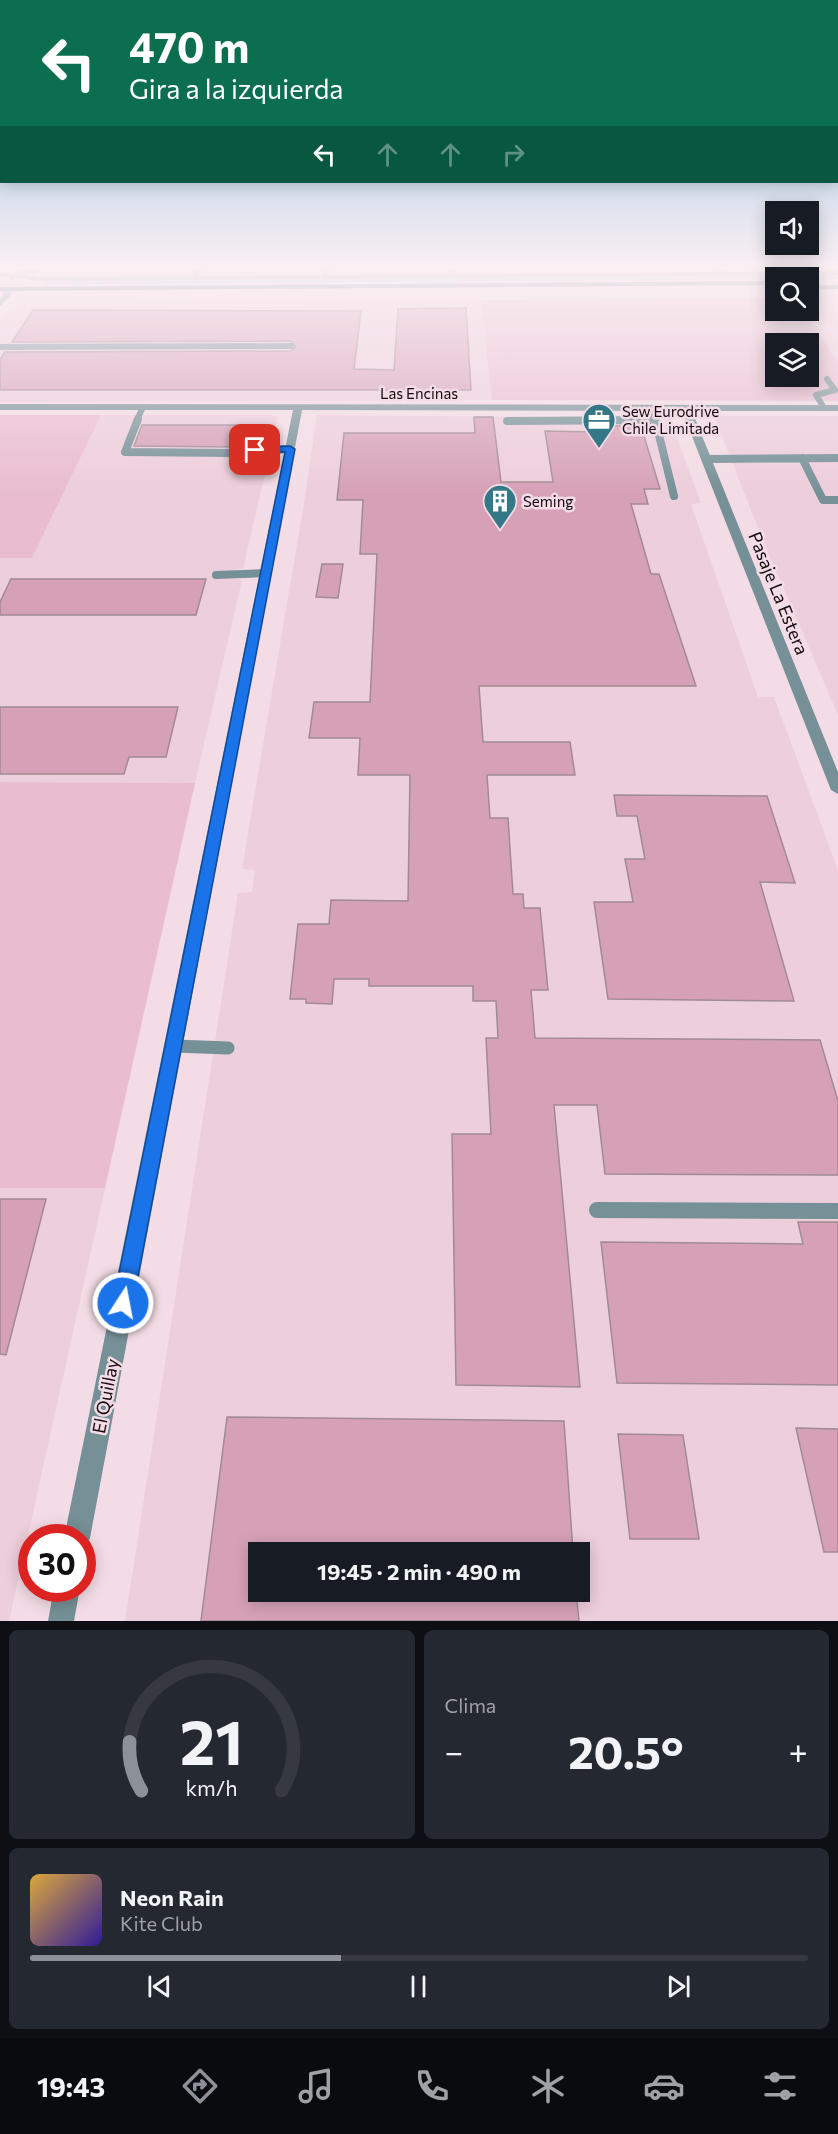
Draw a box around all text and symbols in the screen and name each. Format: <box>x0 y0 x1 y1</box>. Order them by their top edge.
text: 470 m <box>129 20 249 72</box>
icon: left <box>30 24 108 102</box>
text: Gira a la izquierda <box>129 72 343 105</box>
icon: left <box>308 138 341 171</box>
icon: ahead <box>371 138 404 171</box>
icon: ahead <box>434 138 467 171</box>
icon: right <box>497 138 530 171</box>
map controls <box>765 201 819 387</box>
button: sound <box>765 201 819 255</box>
button: search <box>765 267 819 321</box>
button: layers <box>765 333 819 387</box>
street label: Las Encinas <box>380 384 458 402</box>
office icon: Sew Eurodrive Chile Limitada <box>581 402 617 449</box>
place label: Sew Eurodrive Chile Limitada <box>622 402 719 437</box>
pin <box>229 424 280 475</box>
icon: arrive <box>238 433 271 466</box>
building icon: Seming <box>482 483 518 530</box>
place label: Seming <box>523 492 573 510</box>
street label: Pasaje La Estera <box>744 528 814 658</box>
position arrow <box>91 1271 155 1335</box>
street label: El Quillay <box>87 1357 123 1435</box>
speed limit sign: 30 <box>18 1524 96 1602</box>
text: 19:45 · 2 min · 490 m <box>317 1558 521 1585</box>
text: Clima <box>445 1693 496 1717</box>
text: 21 <box>180 1702 244 1778</box>
text: 20.5° <box>568 1723 684 1778</box>
text: − <box>445 1730 463 1771</box>
text: + <box>789 1730 808 1771</box>
text: km/h <box>186 1775 238 1801</box>
text: Neon Rain <box>120 1884 224 1911</box>
text: Kite Club <box>120 1911 203 1935</box>
icon: previous <box>143 1970 176 2003</box>
icon: pause <box>402 1970 435 2003</box>
icon: next <box>662 1970 695 2003</box>
icon: directions <box>179 2065 221 2107</box>
icon: music <box>295 2065 337 2107</box>
icon: phone <box>411 2065 453 2107</box>
icon: climate <box>527 2065 569 2107</box>
icon: car <box>643 2065 685 2107</box>
icon: filters <box>759 2065 801 2107</box>
text: 19:43 <box>37 2070 105 2103</box>

